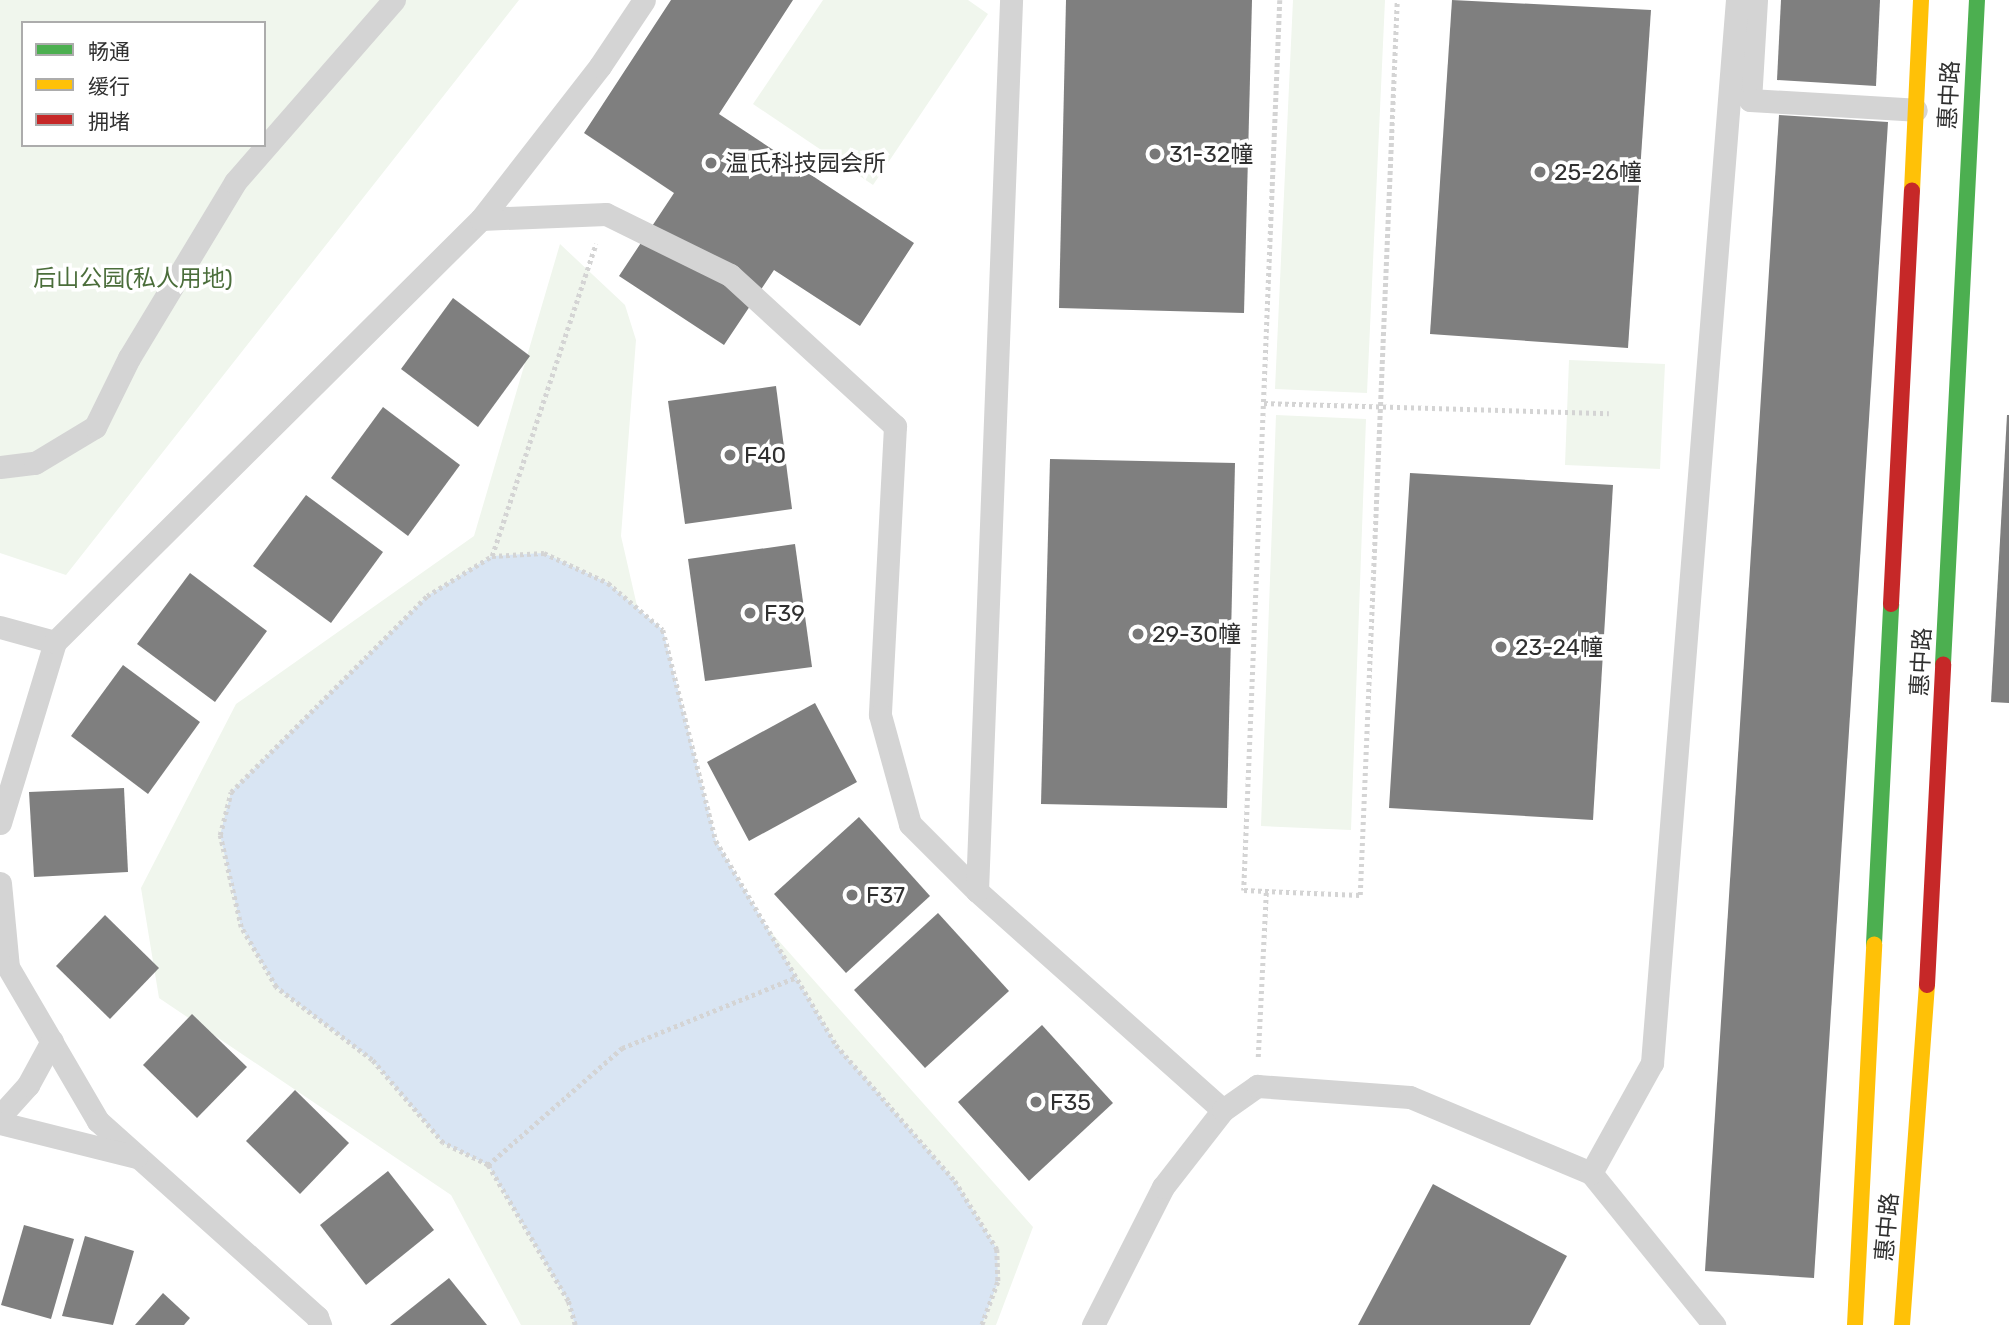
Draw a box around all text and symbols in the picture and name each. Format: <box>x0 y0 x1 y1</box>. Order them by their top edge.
legend <box>21 21 266 147</box>
text: 畅通 <box>88 39 130 64</box>
street label: 惠中路 <box>1933 60 1965 130</box>
text: 缓行 <box>88 74 130 99</box>
text: 拥堵 <box>88 109 130 134</box>
place label: 31-32幢 <box>1169 140 1253 168</box>
marker: 31-32幢 <box>1147 146 1163 162</box>
place label: 温氏科技园会所 <box>725 149 886 177</box>
marker: 温氏科技园会所 <box>703 155 719 171</box>
place label: 25-26幢 <box>1554 158 1642 186</box>
marker: 25-26幢 <box>1532 164 1548 180</box>
park label: 后山公园(私人用地) <box>33 264 233 292</box>
place label: F40 <box>744 441 786 469</box>
marker: F40 <box>722 447 738 463</box>
place label: F39 <box>764 599 805 627</box>
marker: F39 <box>742 605 758 621</box>
place label: 29-30幢 <box>1152 620 1241 648</box>
marker: 29-30幢 <box>1130 626 1146 642</box>
street label: 惠中路 <box>1905 627 1937 697</box>
place label: 23-24幢 <box>1515 633 1603 661</box>
marker: 23-24幢 <box>1493 639 1509 655</box>
place label: F37 <box>866 881 905 909</box>
marker: F37 <box>844 887 860 903</box>
place label: F35 <box>1050 1088 1091 1116</box>
marker: F35 <box>1028 1094 1044 1110</box>
street label: 惠中路 <box>1870 1191 1904 1263</box>

